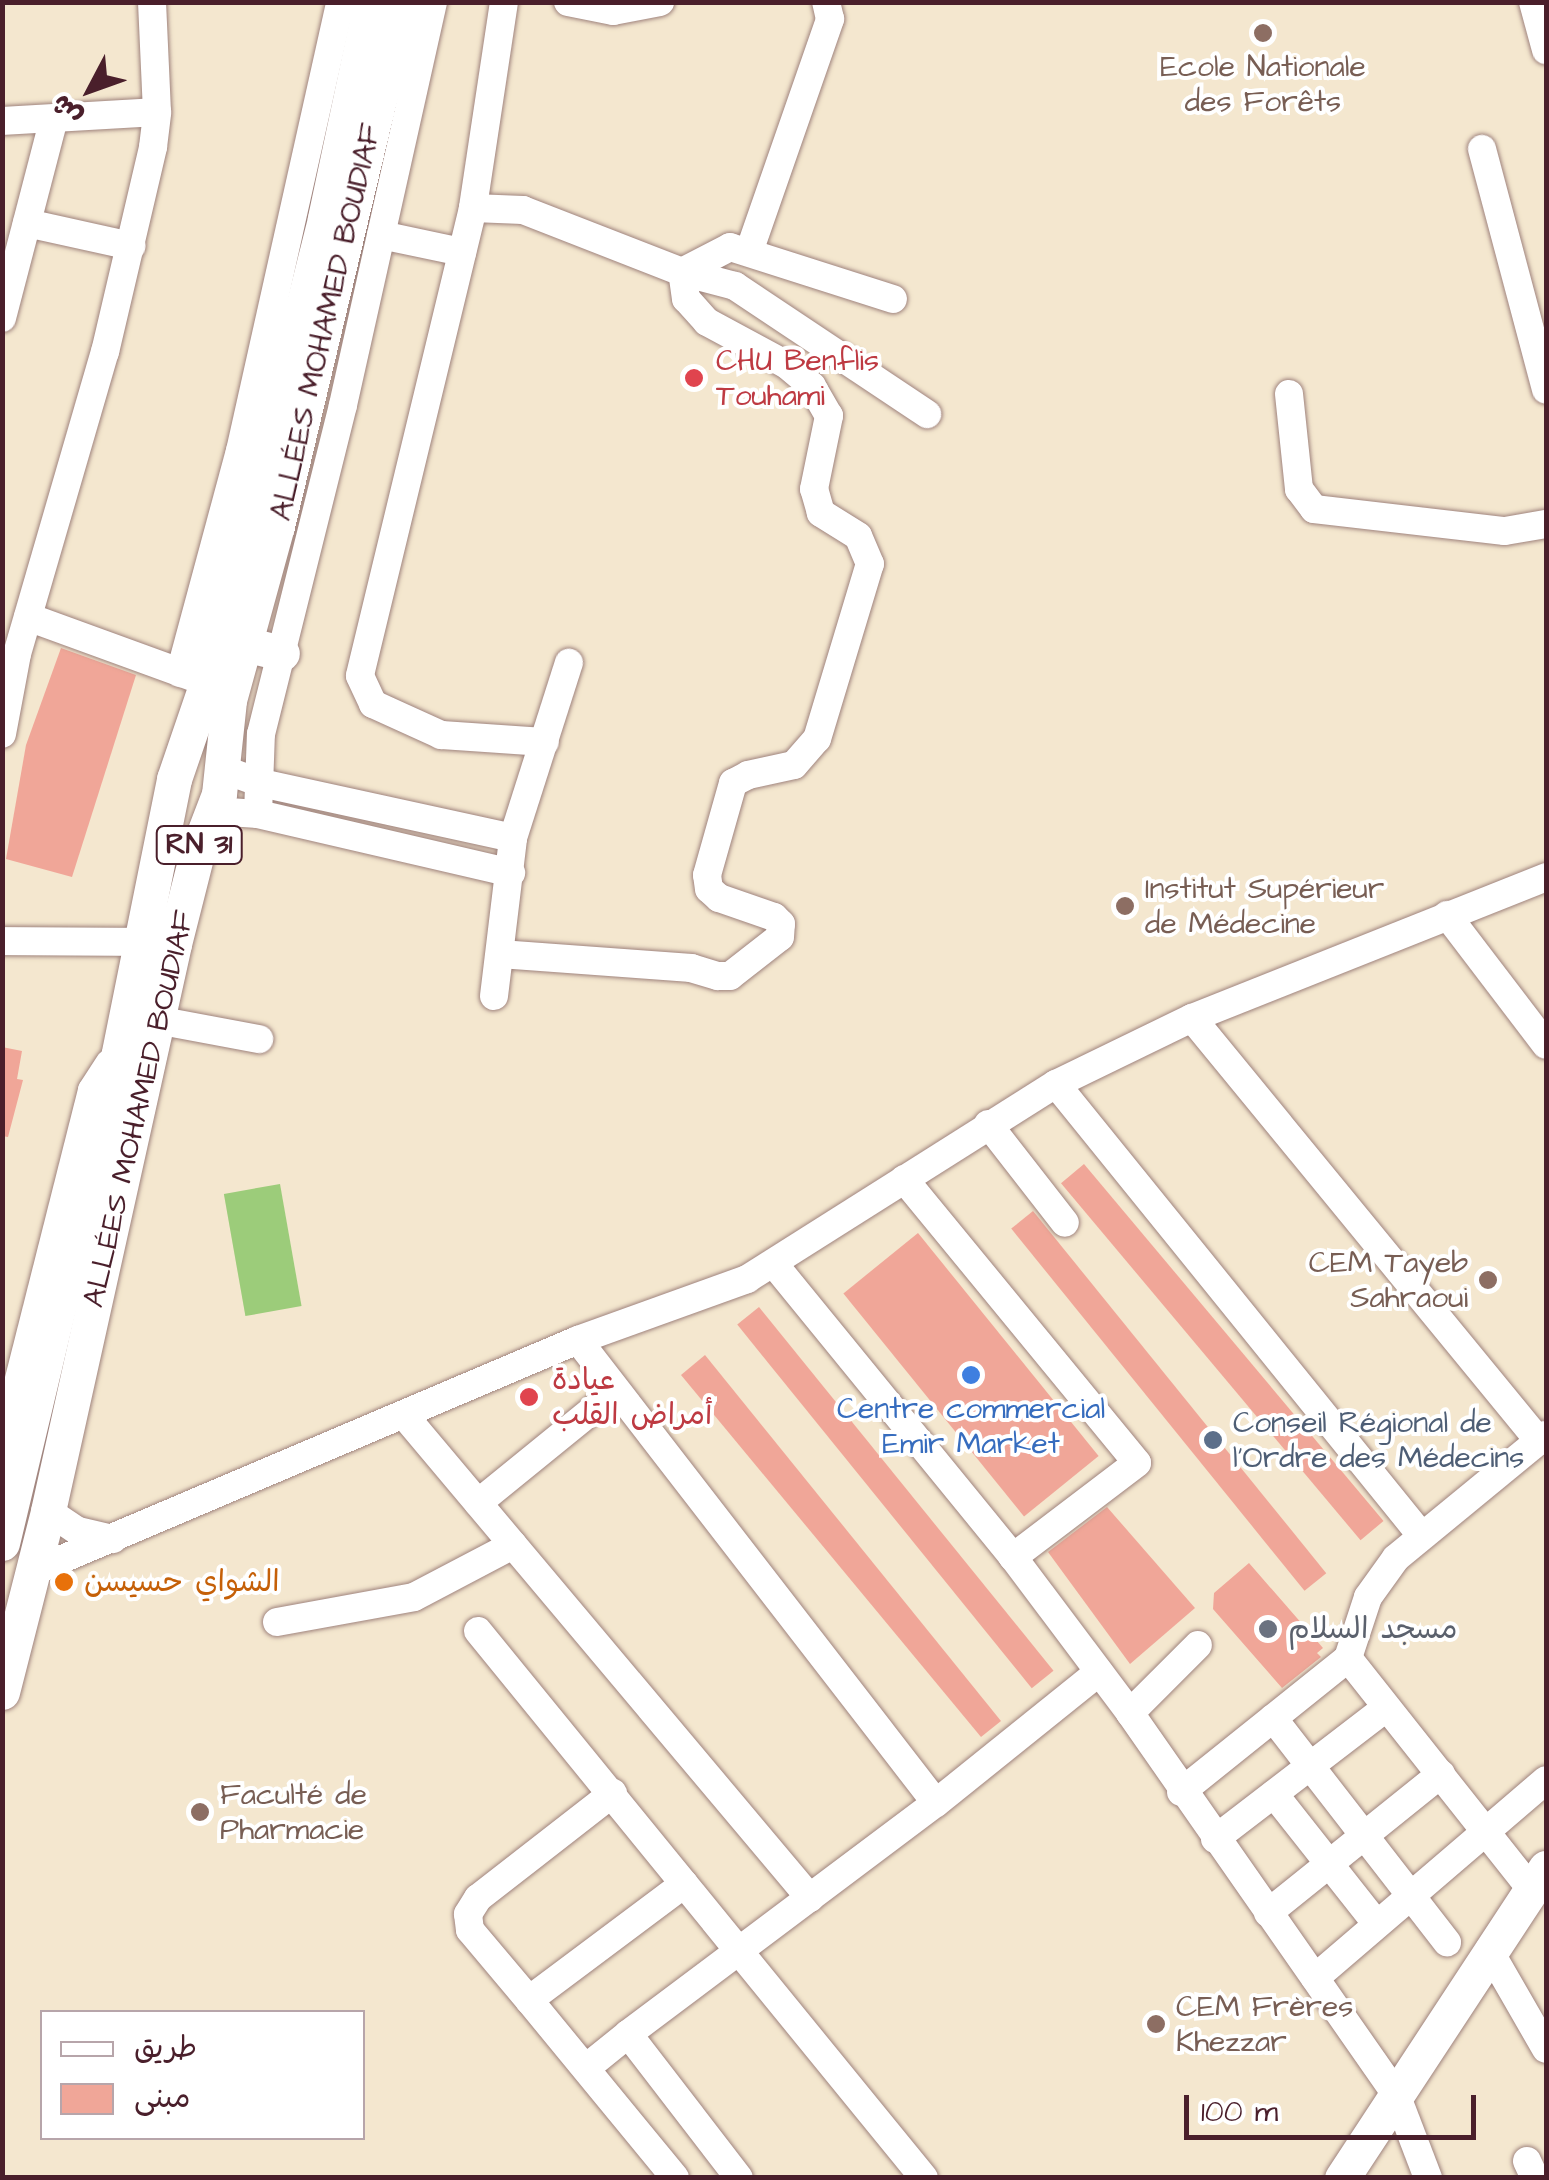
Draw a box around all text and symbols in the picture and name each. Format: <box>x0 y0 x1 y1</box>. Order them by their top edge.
marker: Ecole Nationale des Forêts <box>1252 22 1274 44</box>
north arrow <box>40 40 140 140</box>
place label: Ecole Nationale des Forêts <box>1160 49 1366 120</box>
text: ش <box>42 86 92 134</box>
street label: ALLÉES MOHAMED BOUDIAF <box>263 120 389 524</box>
place label: CHU Benflis Touhami <box>716 343 879 414</box>
marker: CHU Benflis Touhami <box>681 365 707 391</box>
road number: RN 31 <box>154 822 244 868</box>
place label: Institut Supérieur de Médecine <box>1145 871 1384 942</box>
marker: Institut Supérieur de Médecine <box>1114 895 1136 917</box>
street label: ALLÉES MOHAMED BOUDIAF <box>76 907 202 1311</box>
place label: CEM Tayeb Sahraoui <box>1309 1245 1468 1316</box>
marker: CEM Tayeb Sahraoui <box>1477 1269 1499 1291</box>
place label: عيادة أمراض القلب <box>552 1362 712 1432</box>
marker: Centre commercial Emir Market <box>960 1364 982 1386</box>
marker: عيادة أمراض القلب <box>516 1384 542 1410</box>
place label: Centre commercial Emir Market <box>837 1391 1105 1462</box>
place label: Conseil Régional de l'Ordre des Médecins <box>1233 1405 1524 1476</box>
marker: Conseil Régional de l'Ordre des Médecins <box>1202 1429 1224 1451</box>
place label: الشواي حسيسن <box>84 1564 280 1600</box>
marker: الشواي حسيسن <box>53 1571 75 1593</box>
place label: مسجد السلام <box>1288 1611 1457 1647</box>
marker: مسجد السلام <box>1257 1618 1279 1640</box>
place label: Faculté de Pharmacie <box>220 1777 367 1848</box>
marker: Faculté de Pharmacie <box>189 1801 211 1823</box>
place label: CEM Frères Khezzar <box>1176 1989 1353 2060</box>
legend <box>40 2010 365 2140</box>
marker: CEM Frères Khezzar <box>1145 2013 1167 2035</box>
text: طريق <box>134 2027 197 2069</box>
scale bar <box>1189 2075 1482 2137</box>
text: مبنى <box>134 2077 190 2119</box>
text: 100 m <box>1201 2091 1278 2133</box>

